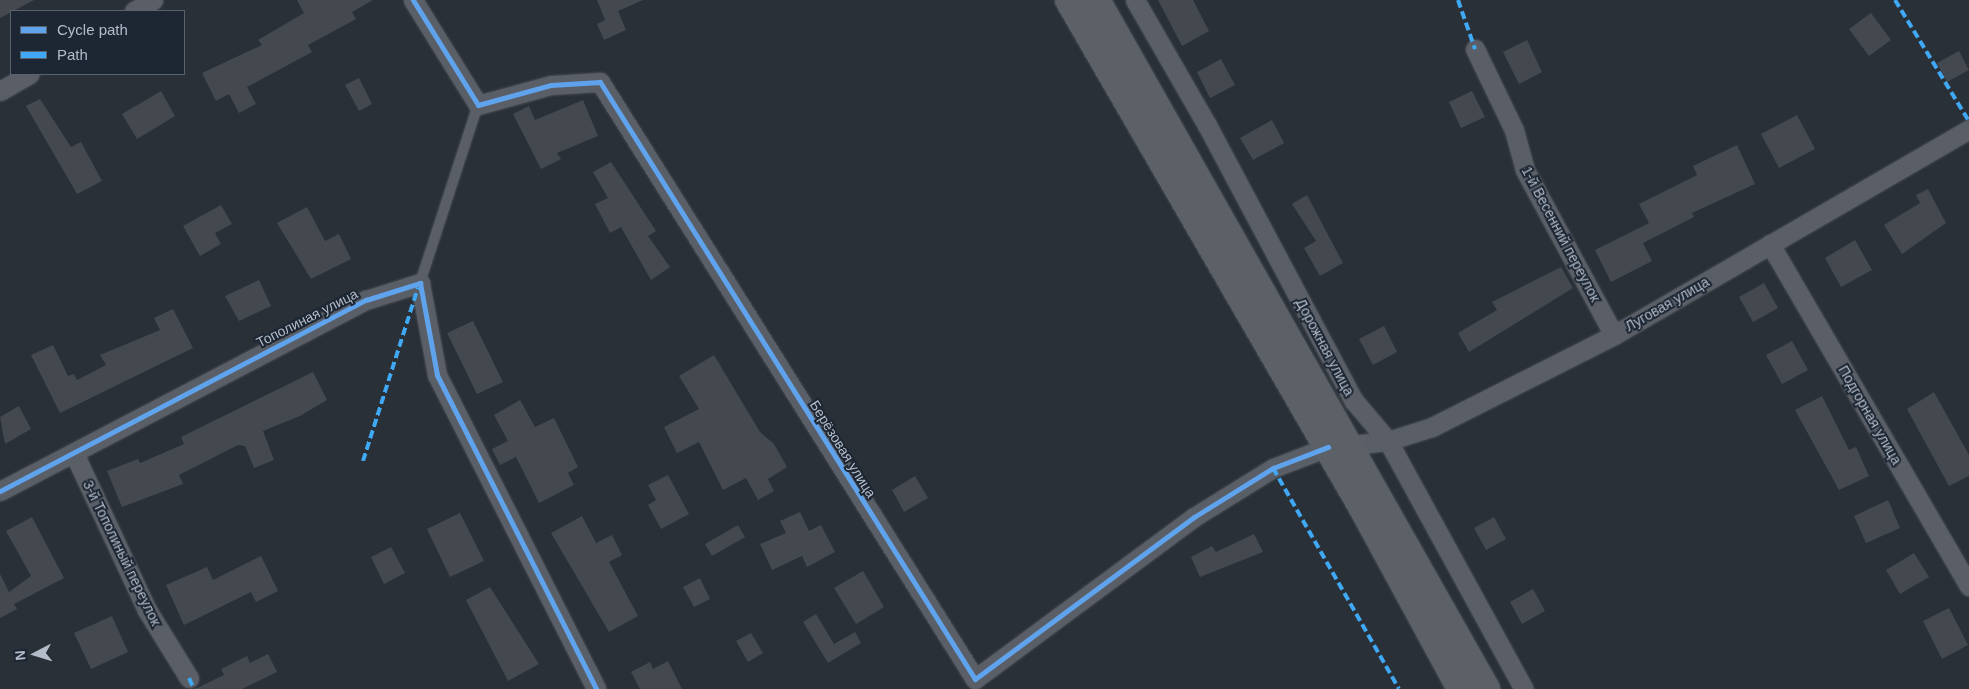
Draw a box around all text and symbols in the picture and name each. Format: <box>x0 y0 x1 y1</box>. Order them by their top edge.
legend <box>10 10 185 75</box>
text: Cycle path <box>57 21 128 38</box>
text: Path <box>57 46 88 63</box>
street label: 1-й Весенний переулок <box>1518 163 1604 305</box>
street label: Луговая улица <box>1622 273 1712 335</box>
street label: Тополиная улица <box>253 285 361 351</box>
street label: Дорожная улица <box>1292 296 1358 398</box>
street label: Подгорная улица <box>1835 362 1905 468</box>
street label: Берёзовая улица <box>806 397 880 501</box>
street label: 3-й Тополиный переулок <box>79 478 165 628</box>
north arrow <box>10 629 60 679</box>
text: N <box>12 650 28 661</box>

